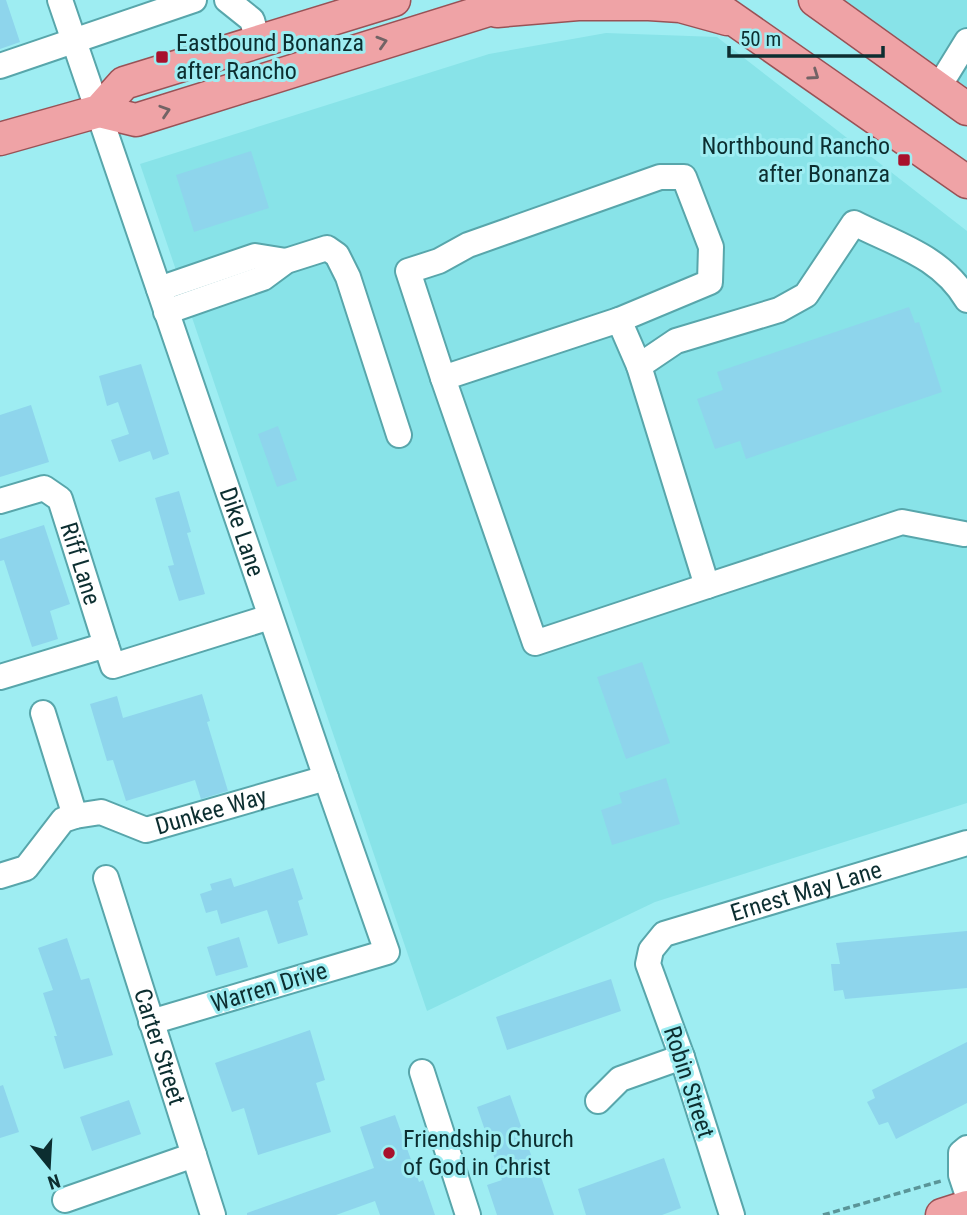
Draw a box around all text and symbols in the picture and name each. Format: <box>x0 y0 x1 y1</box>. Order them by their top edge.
scale bar <box>729 14 883 58</box>
text: 50 m <box>740 27 781 51</box>
place label: Eastbound Bonanza after Rancho <box>176 29 364 85</box>
one-way arrow <box>375 36 387 51</box>
marker: Eastbound Bonanza after Rancho <box>154 49 170 65</box>
one-way arrow <box>806 67 819 79</box>
one-way arrow <box>158 105 170 119</box>
place label: Northbound Rancho after Bonanza <box>701 132 890 188</box>
marker: Northbound Rancho after Bonanza <box>896 152 912 168</box>
street label: Dike Lane <box>214 484 270 580</box>
street label: Riff Lane <box>54 519 106 608</box>
street label: Dunkee Way <box>152 782 270 841</box>
street label: Ernest May Lane <box>727 855 885 927</box>
street label: Warren Drive <box>207 956 331 1018</box>
street label: Carter Street <box>128 985 191 1108</box>
street label: Robin Street <box>658 1023 720 1141</box>
place label: Friendship Church of God in Christ <box>403 1125 574 1181</box>
north arrow <box>14 1131 84 1201</box>
marker: Friendship Church of God in Christ <box>381 1145 397 1161</box>
text: N <box>45 1169 63 1194</box>

